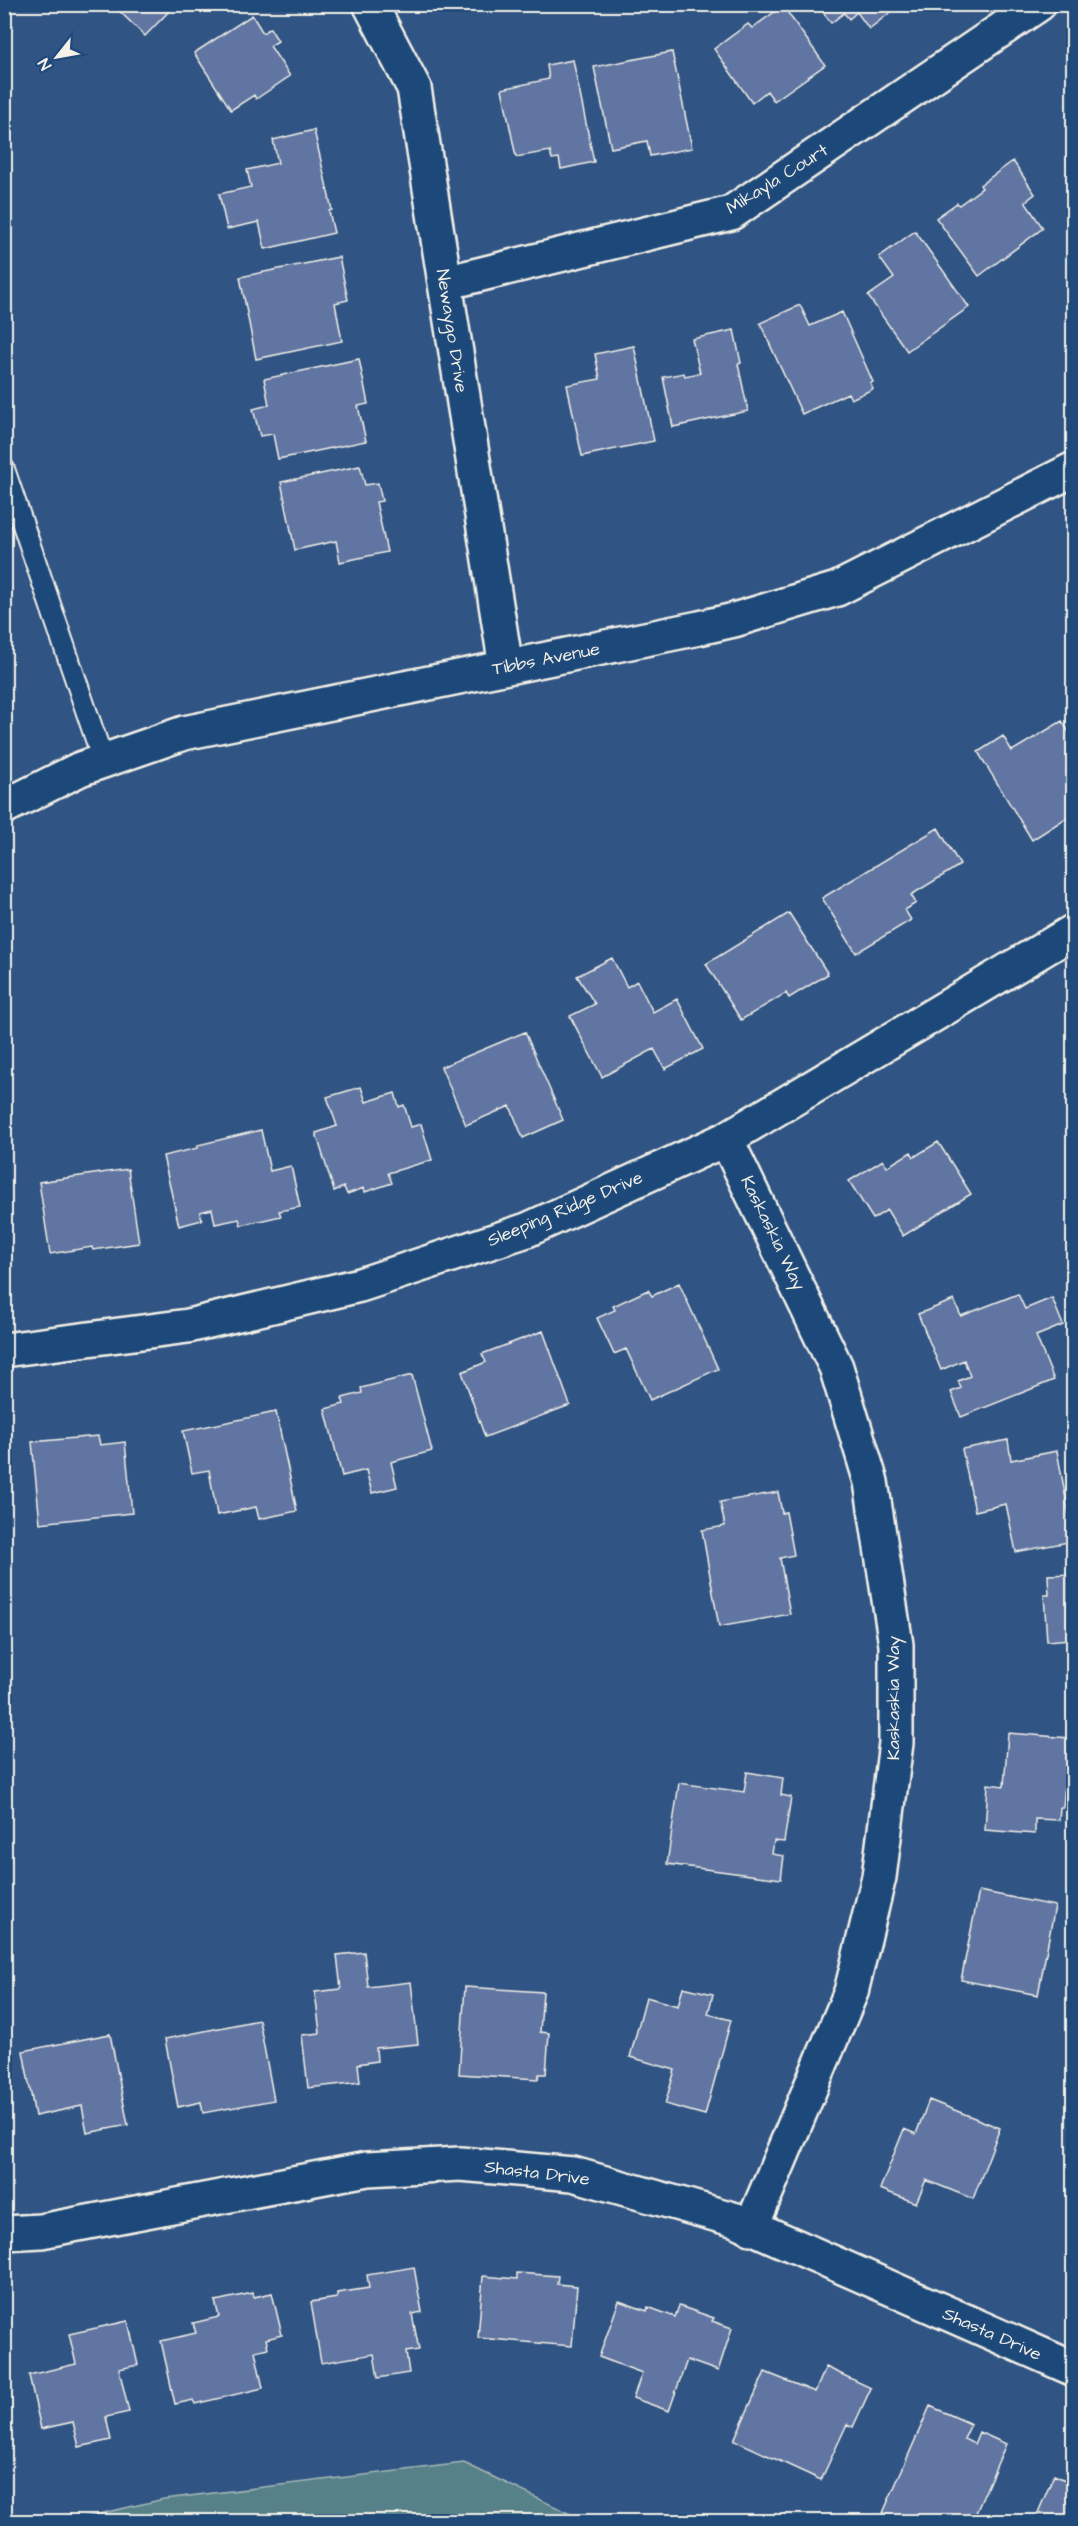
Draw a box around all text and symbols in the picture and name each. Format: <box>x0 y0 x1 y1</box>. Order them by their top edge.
north arrow <box>27 27 87 87</box>
text: N <box>33 54 57 74</box>
street label: Mikayla Court <box>721 137 834 221</box>
street label: Newaygo Drive <box>429 267 474 395</box>
street label: Tibbs Avenue <box>490 636 602 682</box>
street label: Sleeping Ridge Drive <box>483 1165 647 1254</box>
street label: Kaskaskia Way <box>734 1172 812 1295</box>
street label: Kaskaskia Way <box>881 1636 907 1760</box>
street label: Shasta Drive <box>483 2154 591 2192</box>
street label: Shasta Drive <box>939 2301 1046 2367</box>

